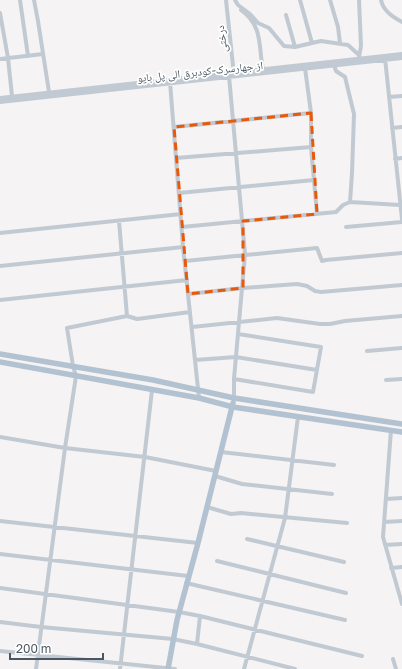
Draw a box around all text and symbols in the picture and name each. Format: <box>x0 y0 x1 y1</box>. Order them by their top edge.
street label: درختی <box>213 24 230 53</box>
street label: از جهارسرک-کودبرق الی پل بایو <box>137 58 264 85</box>
scale bar <box>10 635 103 661</box>
text: 200 m <box>16 641 51 656</box>

